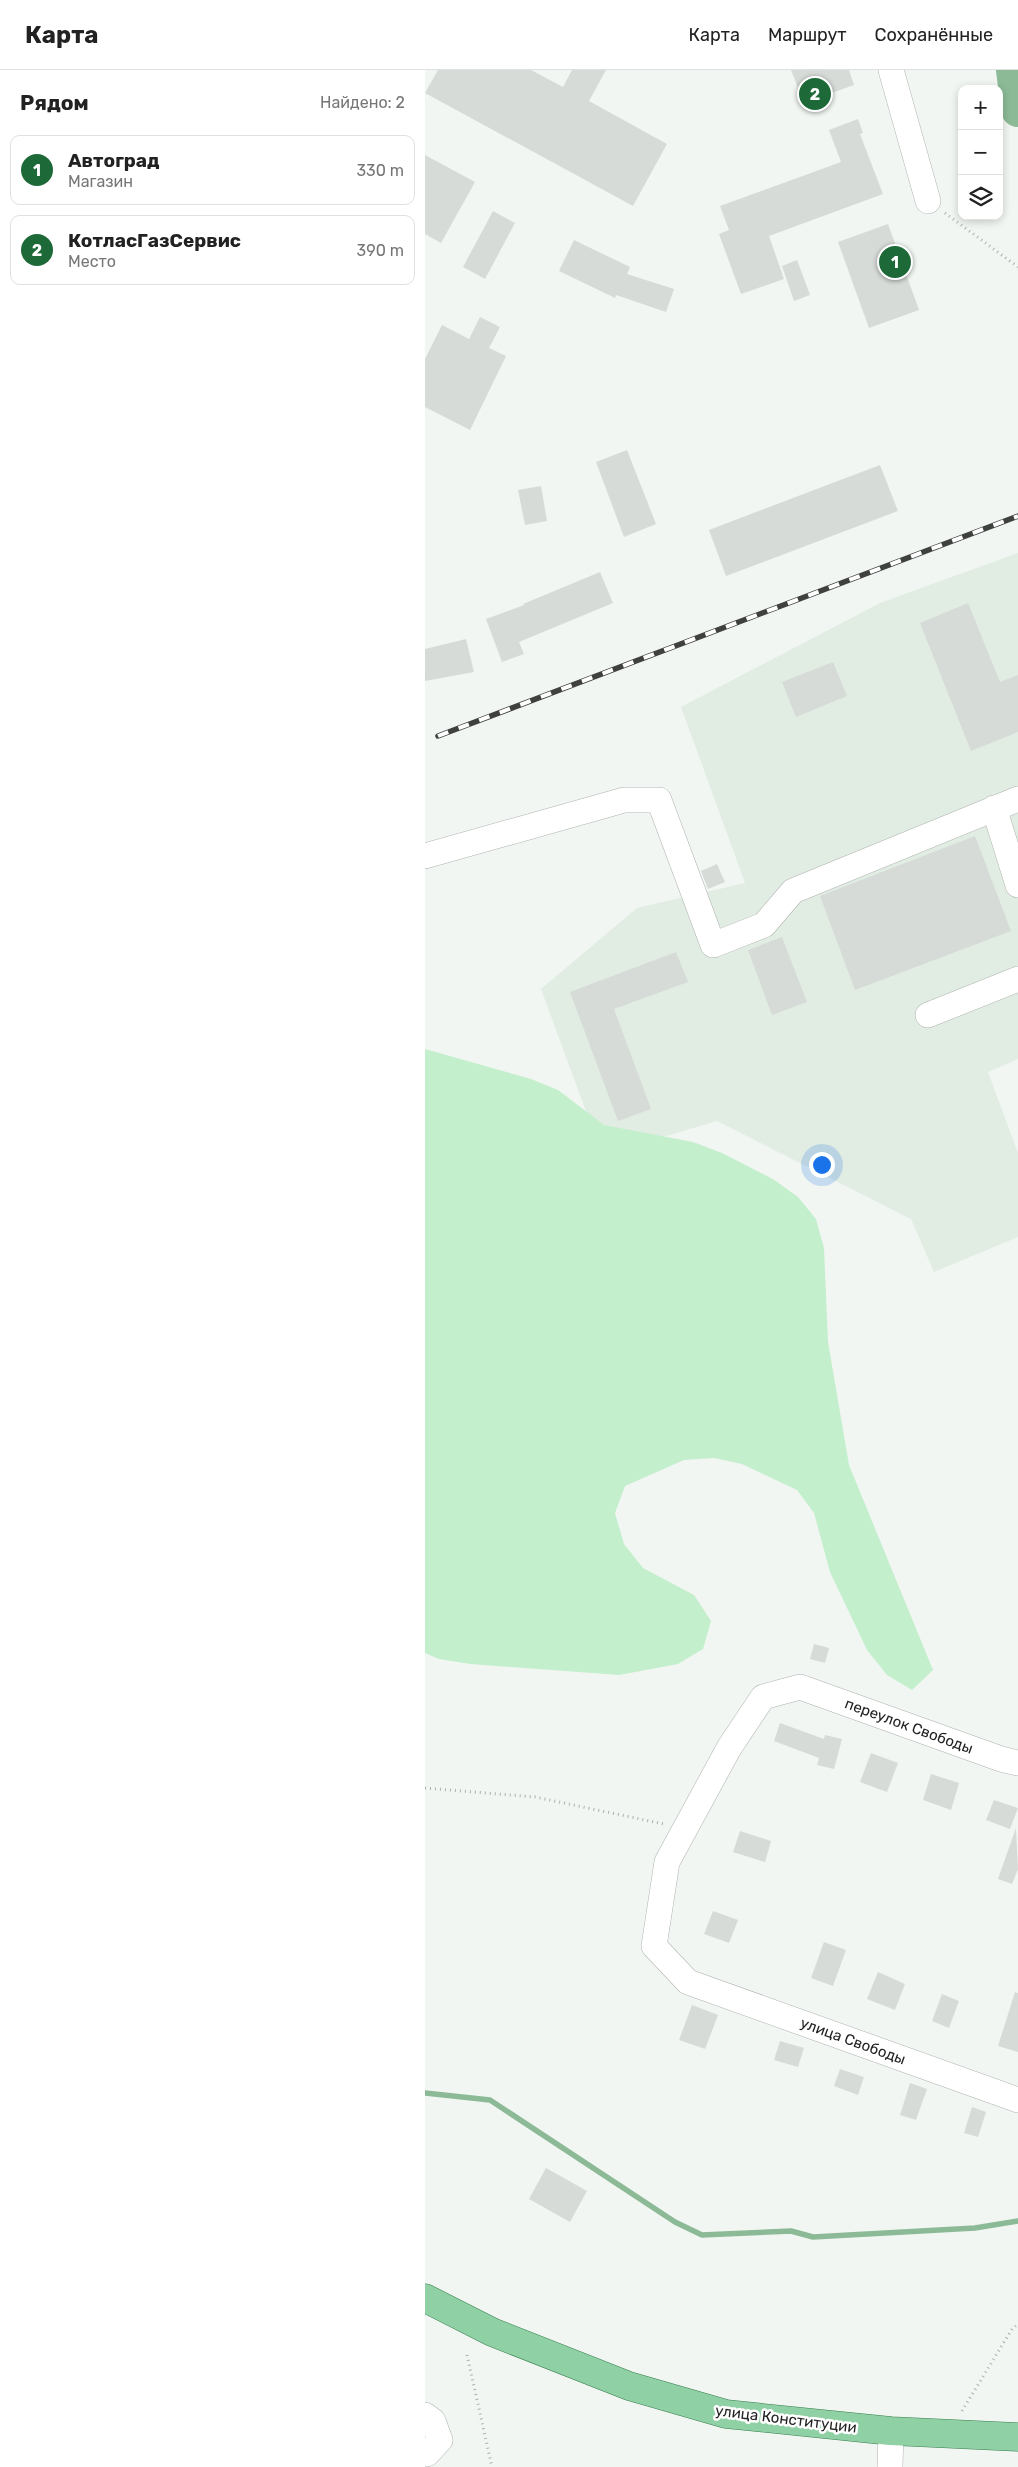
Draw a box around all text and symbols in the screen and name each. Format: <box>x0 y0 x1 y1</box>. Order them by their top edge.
text: Карта <box>25 21 98 49</box>
text: Карта <box>689 24 740 46</box>
text: Маршрут <box>768 24 847 46</box>
text: Сохранённые <box>875 24 993 46</box>
pin: 2 <box>799 75 831 113</box>
map controls <box>958 85 1003 220</box>
button: + <box>958 85 1003 130</box>
text: Рядом <box>20 90 89 115</box>
text: Найдено: 2 <box>320 93 405 112</box>
button: − <box>958 130 1003 175</box>
text: Автоград <box>68 149 160 172</box>
text: 1 <box>33 161 41 180</box>
text: 330 m <box>356 161 404 180</box>
text: Магазин <box>68 172 133 191</box>
button: layers <box>958 175 1003 220</box>
text: КотласГазСервис <box>68 229 241 252</box>
text: 2 <box>32 241 42 260</box>
text: 390 m <box>357 241 404 260</box>
pin: 1 <box>879 243 911 281</box>
text: Место <box>68 252 116 271</box>
your location <box>809 1152 835 1178</box>
street label: переулок Свободы <box>842 1694 976 1758</box>
street label: улица Свободы <box>798 2014 908 2068</box>
street label: улица Конституции <box>714 2401 858 2437</box>

